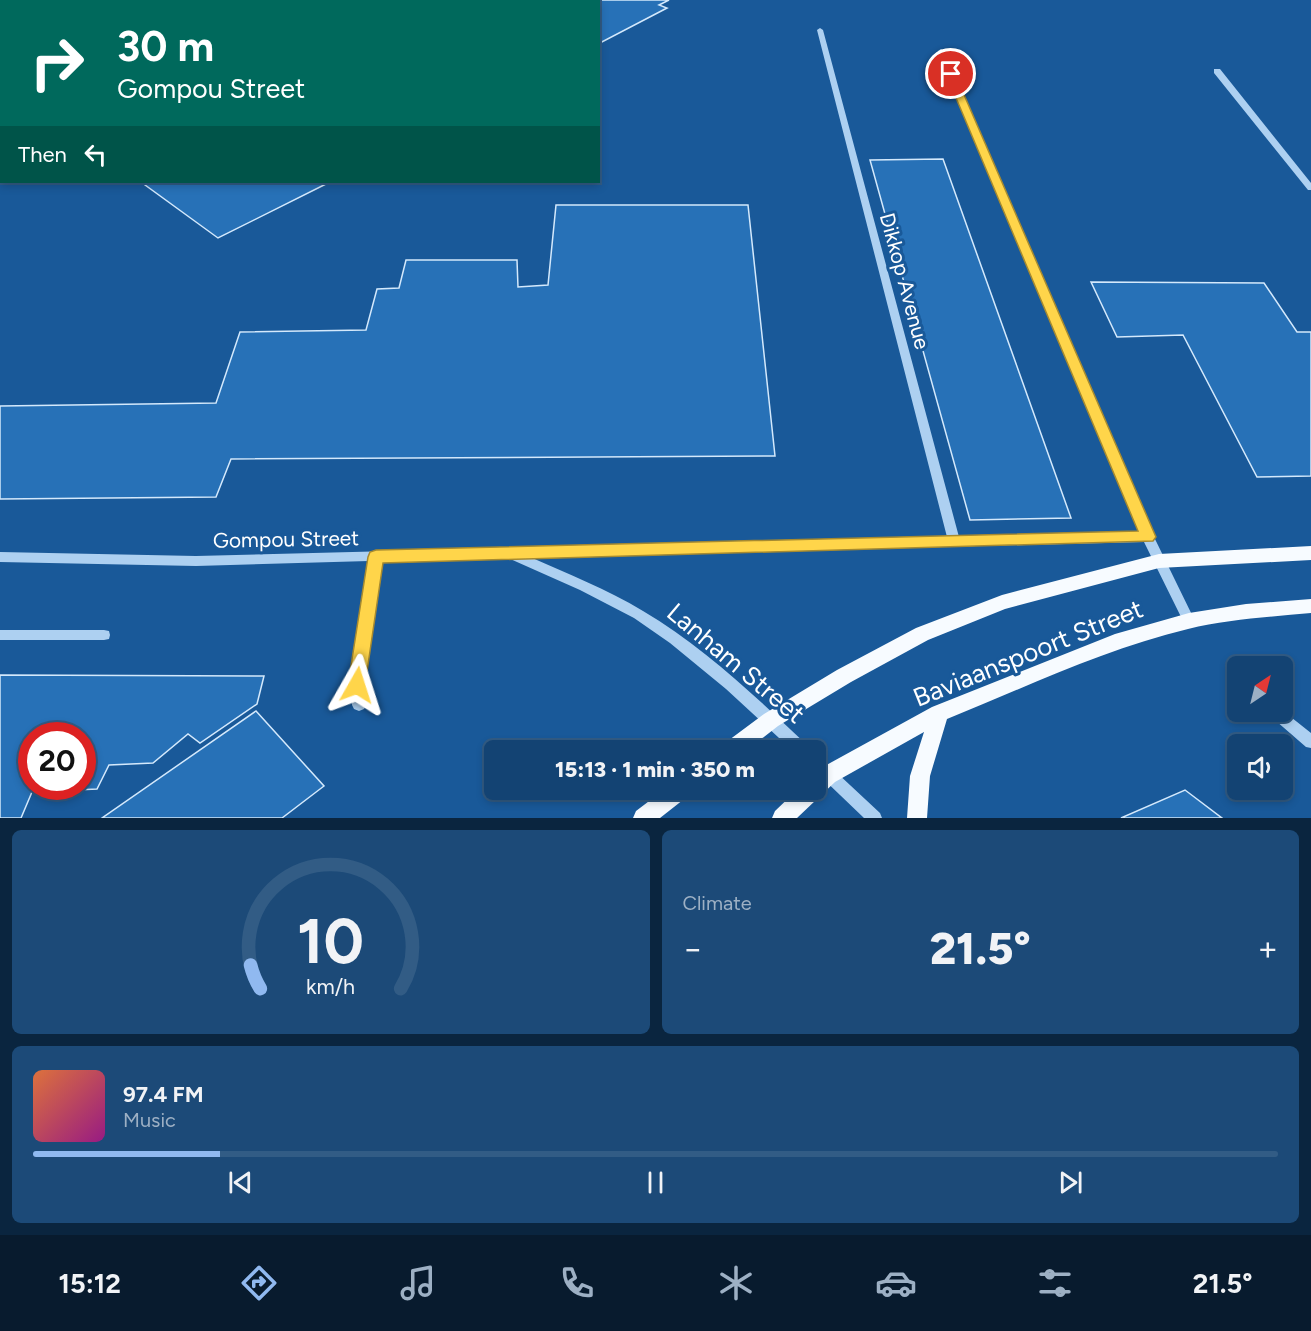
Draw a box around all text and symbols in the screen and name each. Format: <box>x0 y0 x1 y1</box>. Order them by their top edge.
text: 30 m <box>117 21 214 72</box>
icon: right <box>18 24 96 102</box>
pin <box>925 48 976 99</box>
icon: arrive <box>934 57 967 90</box>
text: Gompou Street <box>117 72 305 105</box>
icon: left <box>79 138 112 171</box>
text: Then <box>18 141 67 168</box>
street label: Dikkop Avenue <box>875 210 935 352</box>
street label: Gompou Street <box>213 525 359 553</box>
street label: Baviaanspoort Street <box>908 592 1148 714</box>
street label: Lanham Street <box>660 596 812 730</box>
position arrow <box>325 653 389 717</box>
north arrow <box>1227 656 1293 722</box>
map controls <box>1227 656 1293 800</box>
speed limit sign: 20 <box>18 722 96 800</box>
button: sound <box>1227 734 1293 800</box>
text: 15:13 · 1 min · 350 m <box>555 756 755 783</box>
text: Climate <box>683 891 752 915</box>
text: 10 <box>297 904 364 979</box>
text: 21.5° <box>930 921 1031 975</box>
text: − <box>683 929 703 968</box>
text: + <box>1257 929 1278 968</box>
text: km/h <box>306 974 355 999</box>
text: 97.4 FM <box>123 1081 204 1108</box>
text: Music <box>123 1108 176 1132</box>
icon: previous <box>224 1166 257 1199</box>
icon: pause <box>639 1166 672 1199</box>
icon: next <box>1054 1166 1087 1199</box>
icon: directions <box>238 1262 280 1304</box>
icon: music <box>397 1262 439 1304</box>
icon: phone <box>556 1262 598 1304</box>
icon: climate <box>715 1262 757 1304</box>
icon: car <box>875 1262 917 1304</box>
icon: filters <box>1034 1262 1076 1304</box>
text: 15:12 <box>59 1267 121 1300</box>
text: 21.5° <box>1193 1267 1252 1300</box>

